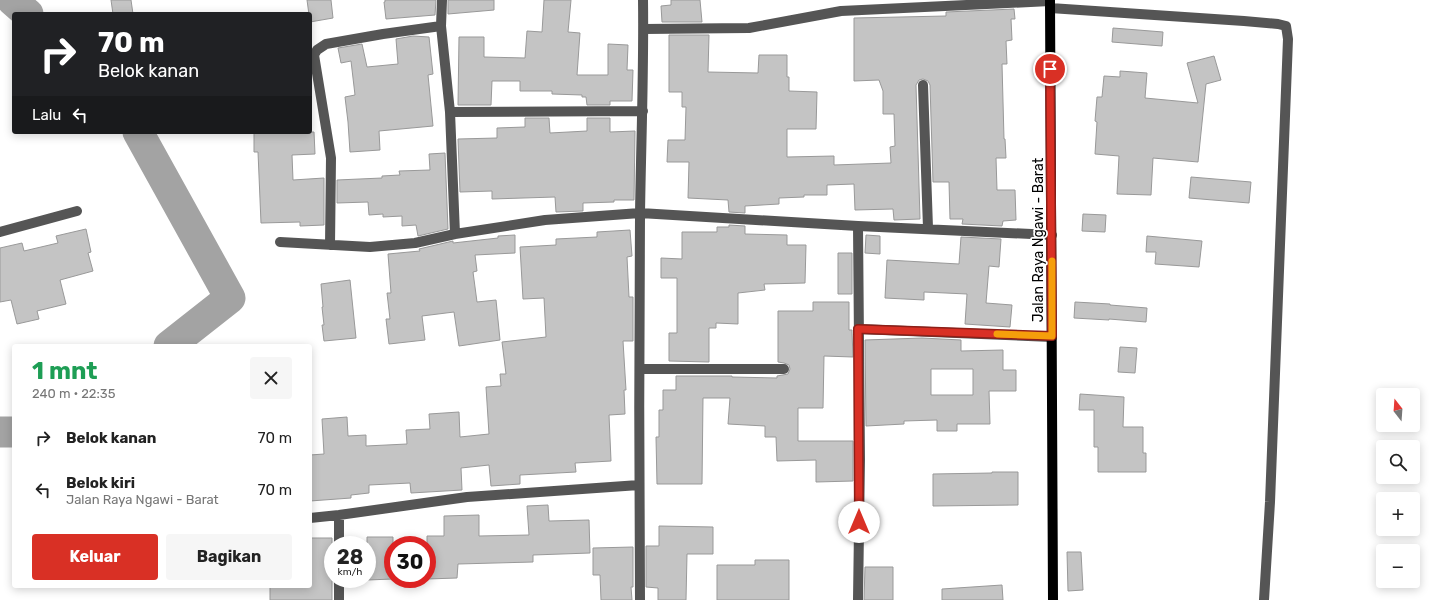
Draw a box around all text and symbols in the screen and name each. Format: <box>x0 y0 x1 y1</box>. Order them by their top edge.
text: 70 m <box>98 26 165 59</box>
icon: right <box>32 28 84 80</box>
pin <box>1033 52 1067 86</box>
icon: arrive <box>1039 58 1061 80</box>
text: Belok kanan <box>98 60 199 82</box>
icon: left <box>69 104 91 126</box>
text: Lalu <box>32 106 61 124</box>
street label: Jalan Raya Ngawi - Barat <box>1030 157 1047 322</box>
text: 1 mnt <box>32 357 98 385</box>
button: close <box>250 357 292 399</box>
text: 240 m · 22:35 <box>32 386 115 401</box>
north arrow <box>1376 388 1420 432</box>
map controls <box>1376 388 1420 588</box>
icon: right <box>32 427 54 449</box>
text: Belok kanan <box>66 429 156 447</box>
text: 70 m <box>258 429 292 447</box>
button: search <box>1376 440 1420 484</box>
text: Belok kiri <box>66 474 135 492</box>
icon: left <box>32 479 54 501</box>
text: 70 m <box>258 481 292 499</box>
text: Jalan Raya Ngawi - Barat <box>66 492 219 507</box>
button: + <box>1376 492 1420 536</box>
position arrow <box>838 501 880 543</box>
button: Keluar <box>32 534 158 580</box>
button: Bagikan <box>166 534 292 580</box>
speed limit sign: 30 <box>384 536 436 588</box>
button: − <box>1376 544 1420 588</box>
text: 28 <box>337 545 363 569</box>
text: km/h <box>338 566 362 578</box>

